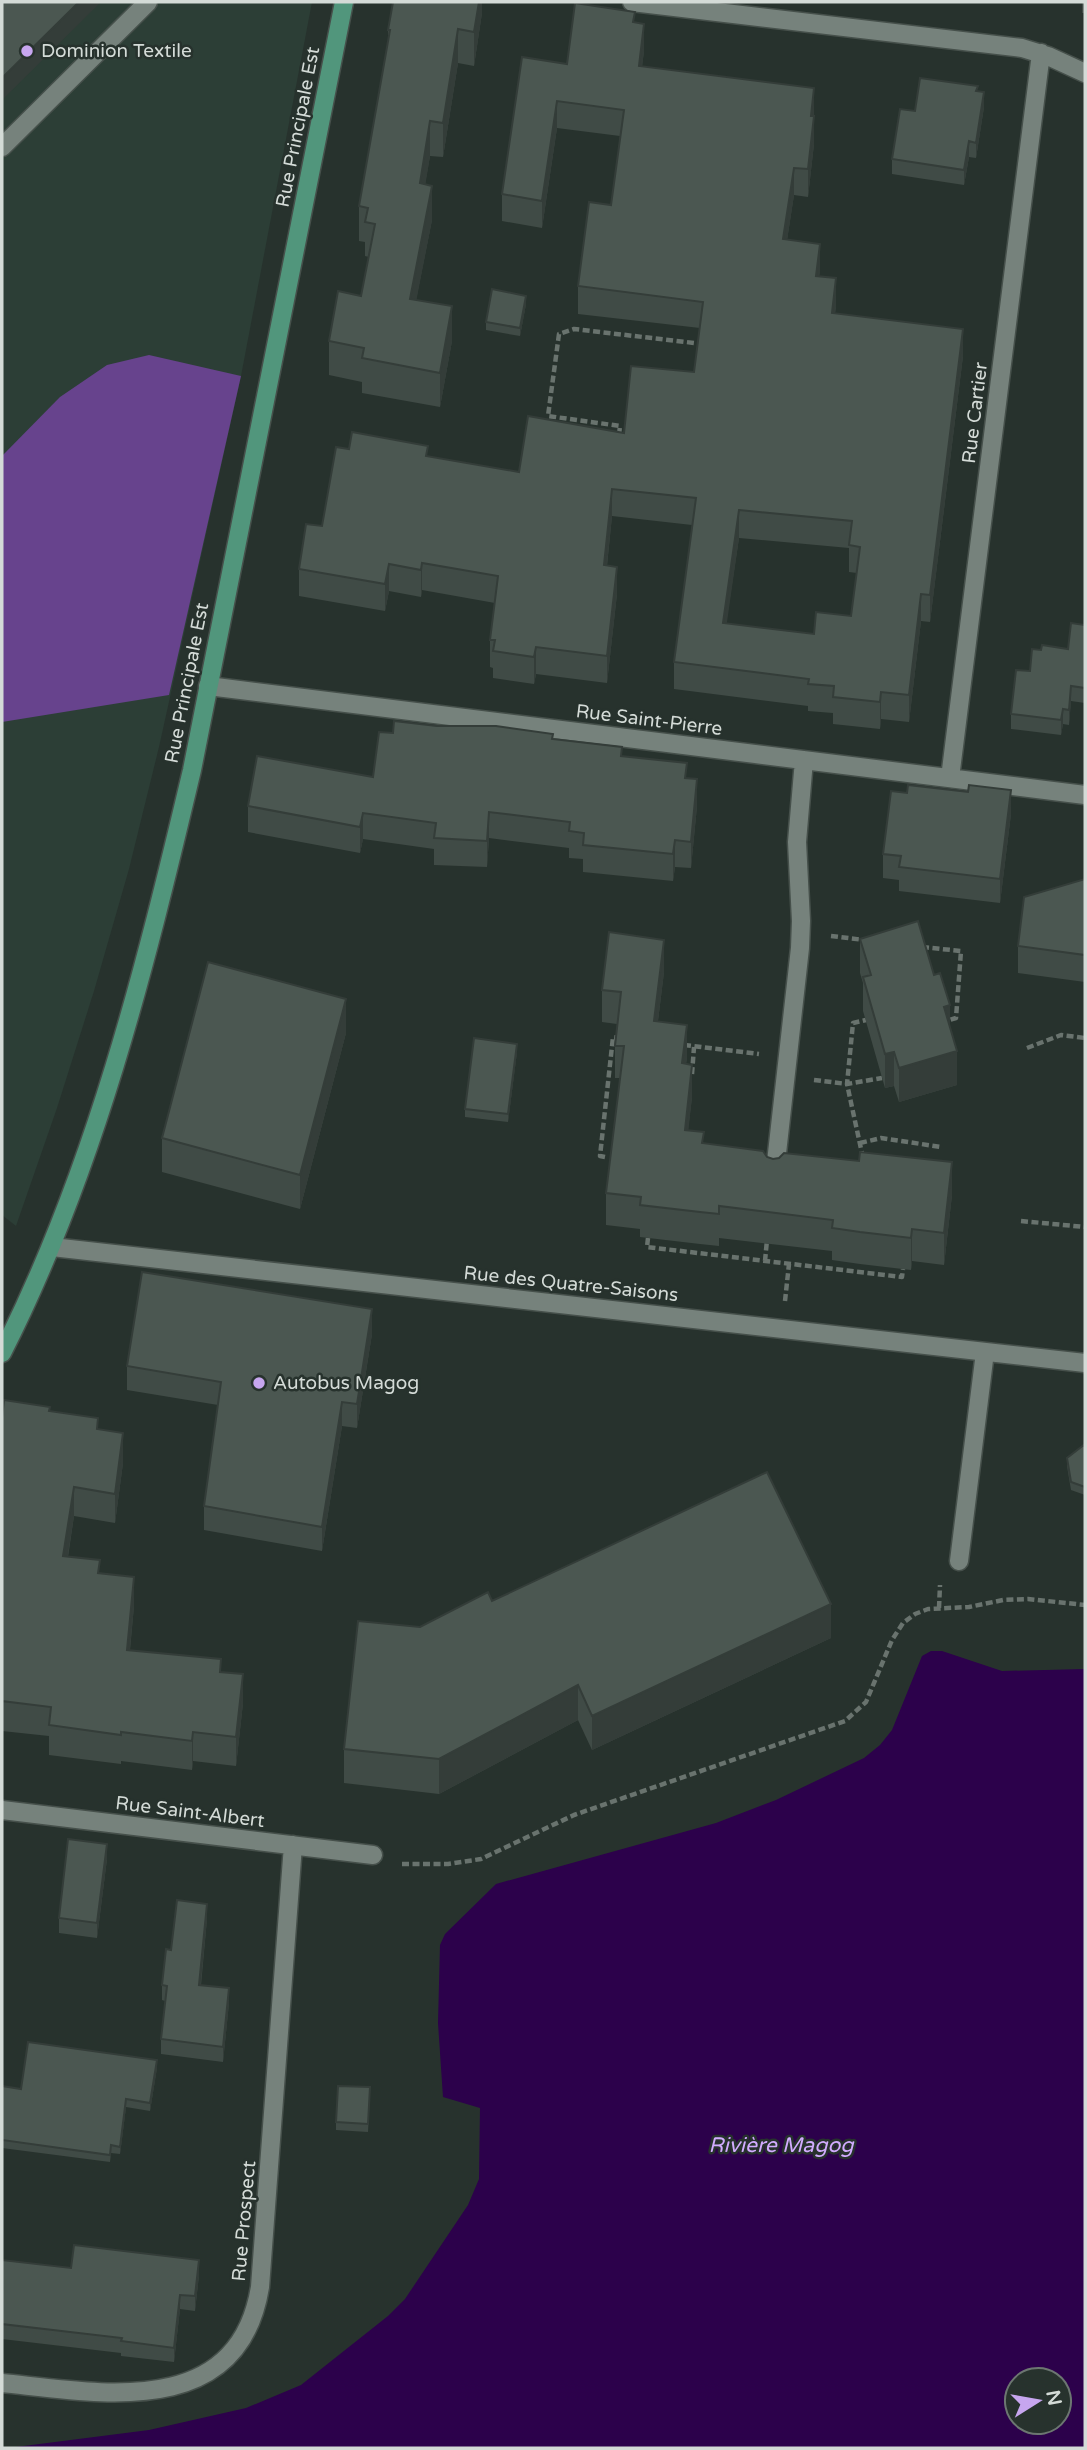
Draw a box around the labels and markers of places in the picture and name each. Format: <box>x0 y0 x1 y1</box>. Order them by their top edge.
place label: Dominion Textile <box>41 40 192 62</box>
marker: Dominion Textile <box>19 43 35 59</box>
place label: Autobus Magog <box>273 1372 419 1394</box>
marker: Autobus Magog <box>251 1375 267 1391</box>

